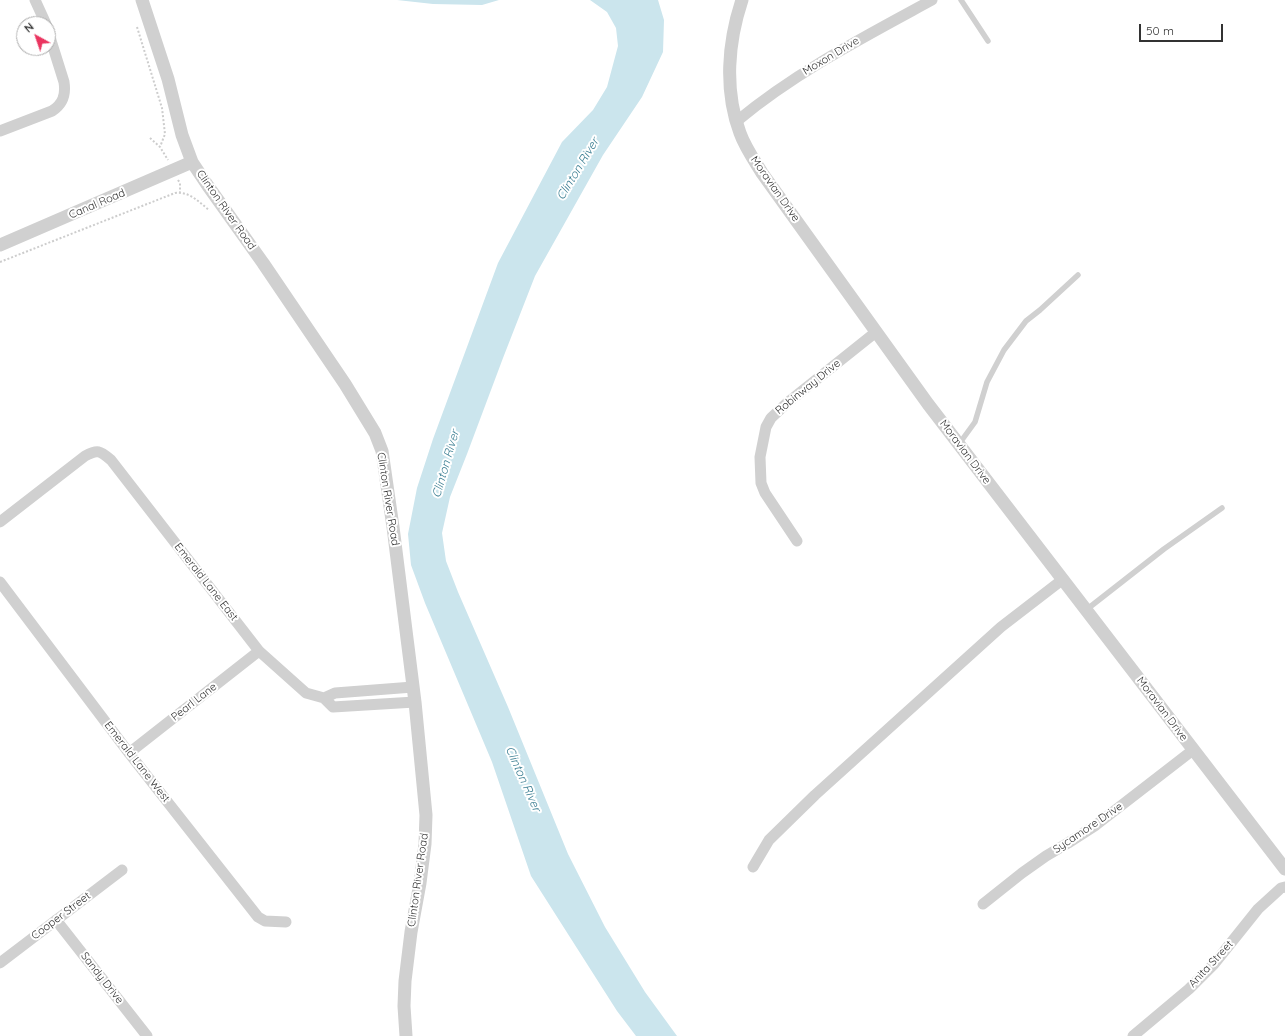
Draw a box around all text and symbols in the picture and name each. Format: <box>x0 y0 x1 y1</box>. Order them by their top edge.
north arrow <box>16 16 56 56</box>
scale bar <box>1141 16 1225 42</box>
text: N <box>21 20 37 36</box>
text: 50 m <box>1146 23 1174 38</box>
street label: Moxon Drive <box>800 34 862 78</box>
water label: Clinton River <box>554 135 602 203</box>
street label: Moravian Drive <box>747 154 803 224</box>
street label: Clinton River Road <box>194 168 258 252</box>
street label: Canal Road <box>67 186 127 222</box>
street label: Robinway Drive <box>773 357 843 417</box>
street label: Moravian Drive <box>937 417 993 487</box>
water label: Clinton River <box>429 428 463 500</box>
street label: Clinton River Road <box>374 451 402 547</box>
street label: Emerald Lane East <box>171 540 241 624</box>
street label: Moravian Drive <box>1134 674 1190 744</box>
street label: Pearl Lane <box>169 680 219 724</box>
street label: Emerald Lane West <box>101 719 173 805</box>
water label: Clinton River <box>502 744 544 814</box>
street label: Sycamore Drive <box>1051 800 1125 856</box>
street label: Clinton River Road <box>405 832 431 928</box>
street label: Cooper Street <box>29 889 93 943</box>
street label: Anita Street <box>1186 938 1236 990</box>
street label: Sandy Drive <box>78 950 126 1006</box>

